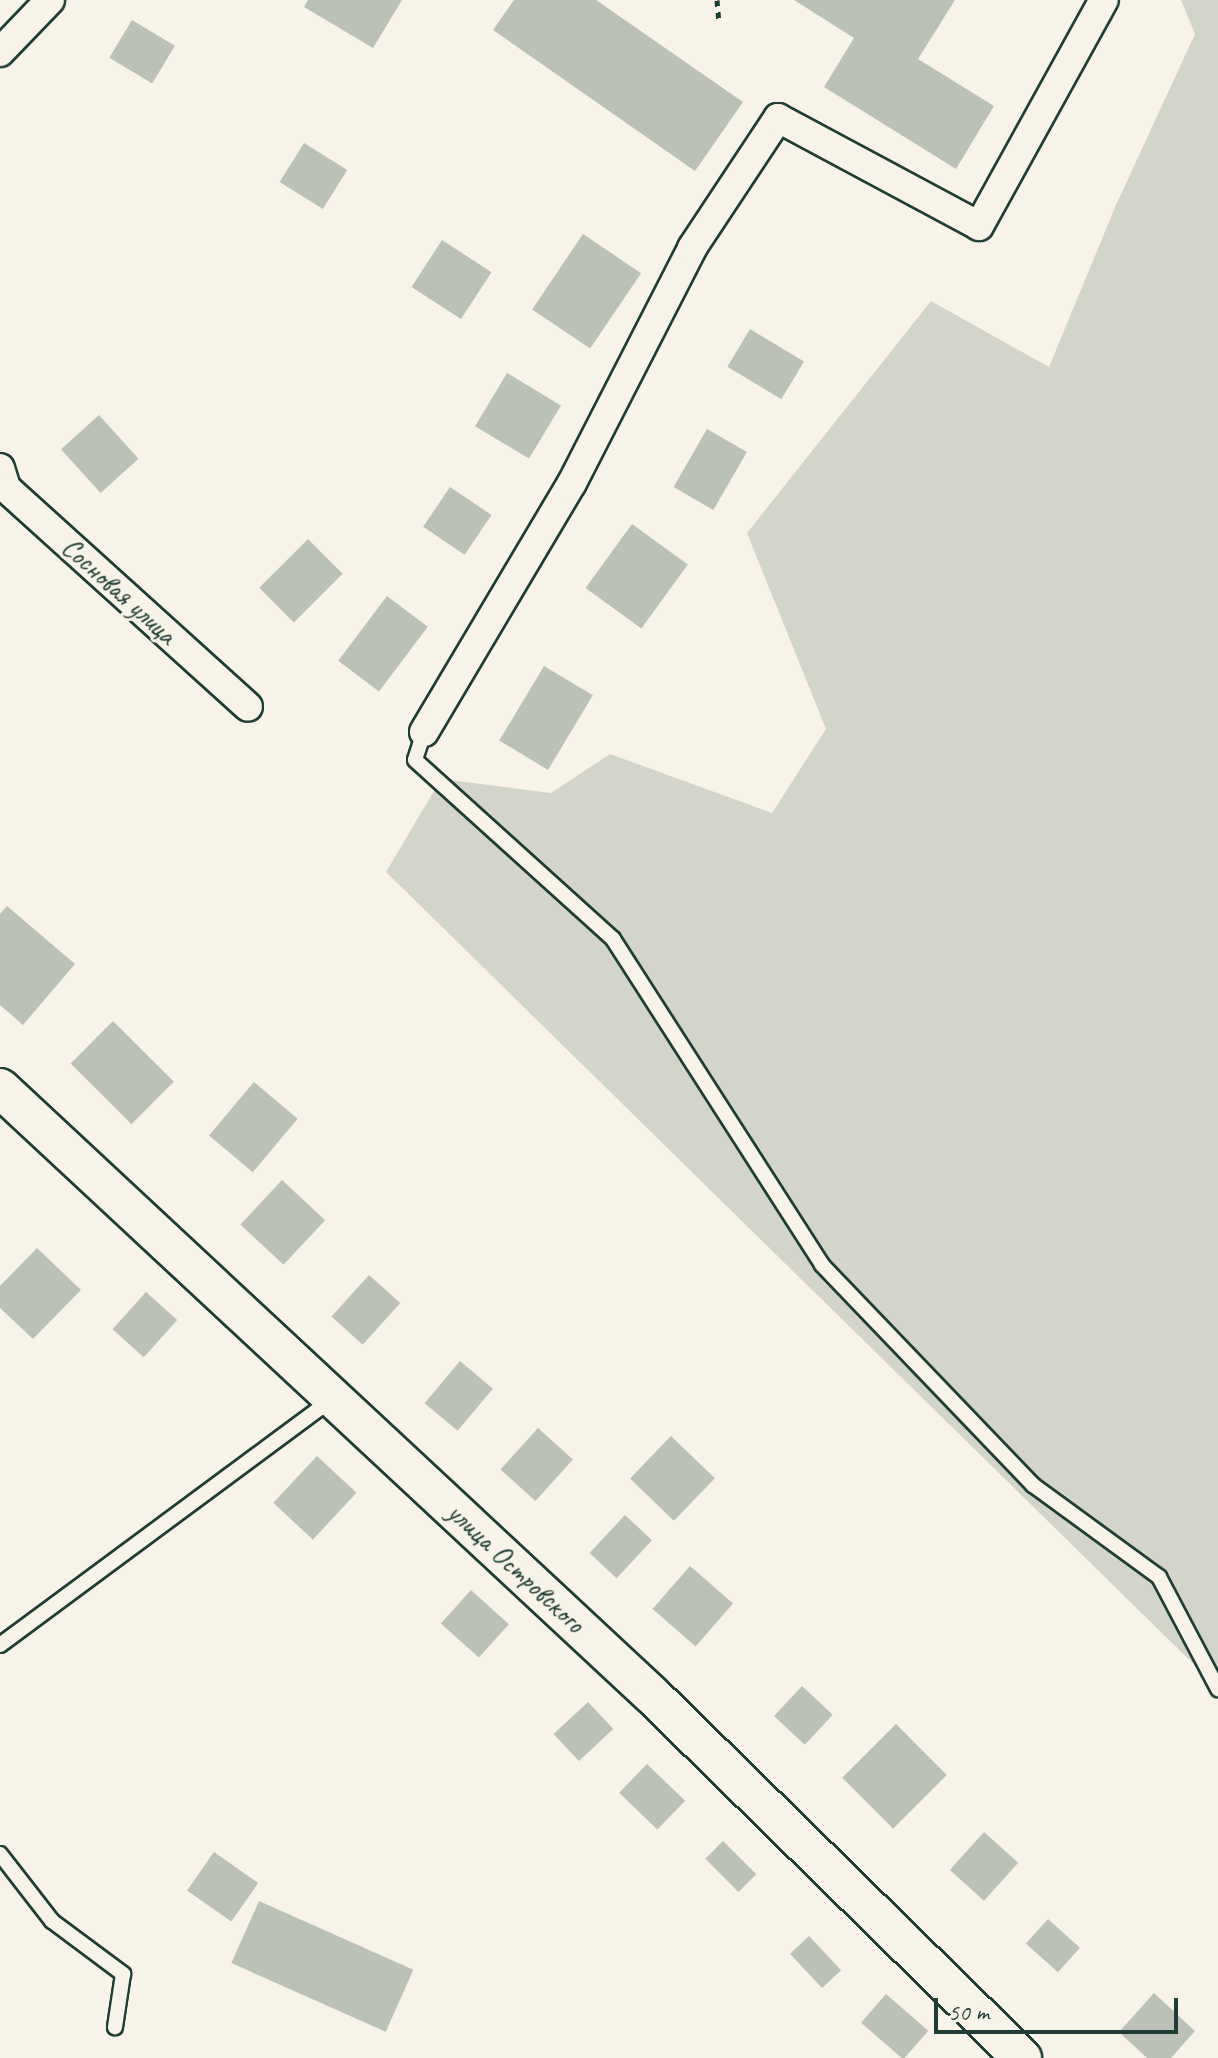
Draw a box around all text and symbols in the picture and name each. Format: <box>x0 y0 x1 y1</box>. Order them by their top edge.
street label: Сосновая улица <box>54 530 184 652</box>
street label: улица Островского <box>439 1495 593 1641</box>
scale bar <box>938 1982 1182 2032</box>
text: 50 m <box>948 1997 989 2027</box>

